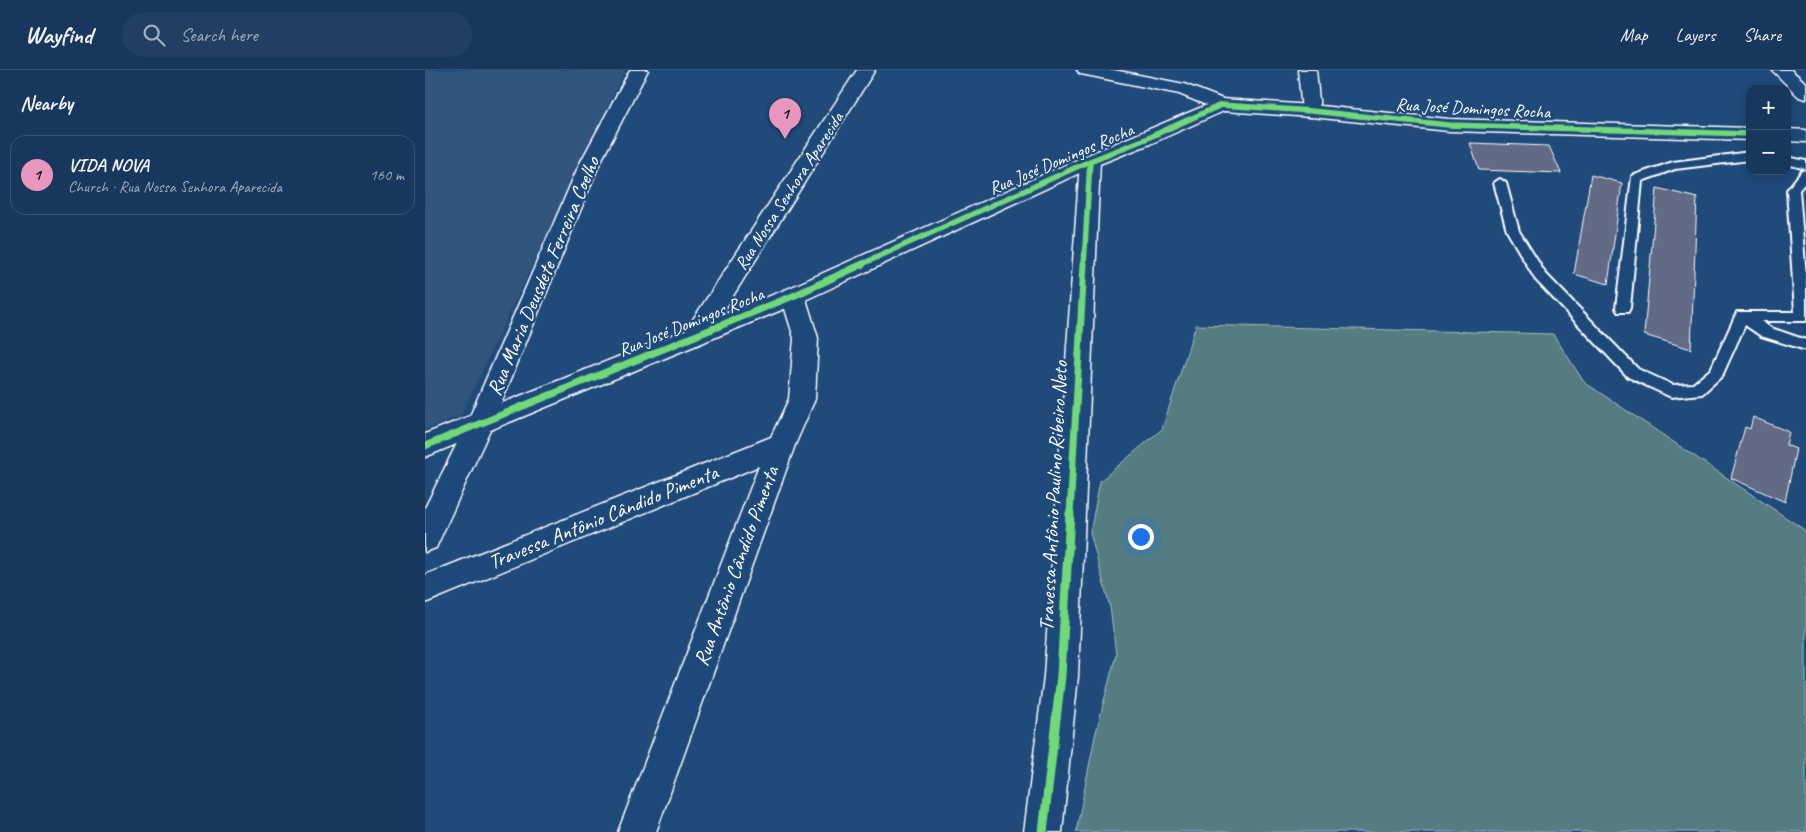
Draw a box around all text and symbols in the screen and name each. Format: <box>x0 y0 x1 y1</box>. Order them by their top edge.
search box <box>122 12 472 57</box>
text: Wayfind <box>25 20 92 50</box>
icon: search <box>140 21 168 49</box>
text: Search here <box>180 23 258 47</box>
text: Map <box>1620 24 1648 46</box>
text: Layers <box>1676 24 1715 46</box>
text: Share <box>1743 24 1781 46</box>
map controls <box>1746 85 1791 175</box>
button: + <box>1746 85 1791 130</box>
text: Nearby <box>20 90 73 116</box>
street label: Rua José Domingos Rocha <box>1395 93 1553 123</box>
pin: 1 <box>769 98 801 139</box>
street label: Rua Nossa Senhora Aparecida <box>730 107 849 274</box>
street label: Rua José Domingos Rocha <box>985 118 1138 199</box>
button: − <box>1746 130 1791 175</box>
street label: Rua Maria Deusdete Ferreira Coelho <box>481 151 606 399</box>
text: VIDA NOVA <box>68 153 149 177</box>
text: 1 <box>33 165 41 185</box>
text: 160 m <box>370 165 404 185</box>
text: Church · Rua Nossa Senhora Aparecida <box>68 177 282 197</box>
street label: Rua José Domingos Rocha <box>615 282 769 361</box>
street label: Travessa Antônio Paulino Ribeiro Neto <box>1033 359 1073 632</box>
street label: Travessa Antônio Cândido Pimenta <box>484 458 723 575</box>
street label: Rua Antônio Cândido Pimenta <box>688 461 785 669</box>
your location <box>1128 524 1154 550</box>

